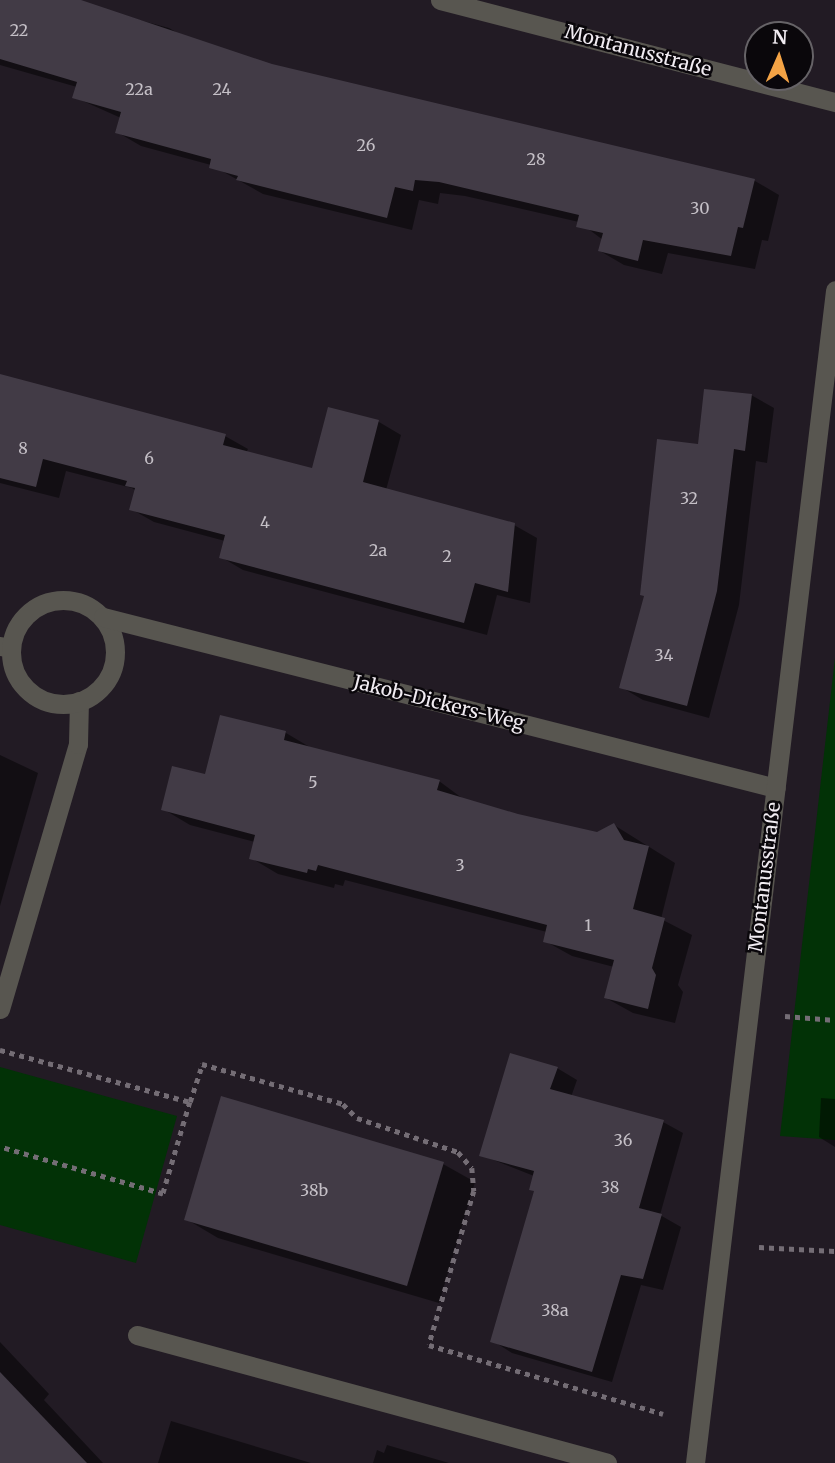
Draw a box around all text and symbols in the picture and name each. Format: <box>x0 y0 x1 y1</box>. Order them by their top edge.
house number: 22 <box>10 20 28 40</box>
street label: Montanusstraße <box>562 20 714 82</box>
north arrow <box>744 21 814 91</box>
text: N <box>772 25 788 49</box>
house number: 22a <box>125 79 153 99</box>
house number: 24 <box>213 79 231 99</box>
house number: 26 <box>357 135 375 155</box>
house number: 28 <box>527 149 545 169</box>
house number: 30 <box>690 198 710 218</box>
house number: 8 <box>18 438 28 458</box>
house number: 6 <box>144 448 154 468</box>
house number: 32 <box>680 488 698 508</box>
house number: 4 <box>260 512 270 532</box>
house number: 2a <box>369 540 387 560</box>
house number: 2 <box>442 546 452 566</box>
house number: 34 <box>655 645 673 665</box>
street label: Jakob-Dickers-Weg <box>351 671 527 735</box>
house number: 5 <box>308 772 318 792</box>
street label: Montanusstraße <box>744 801 786 953</box>
house number: 3 <box>455 855 465 875</box>
house number: 1 <box>584 915 592 935</box>
house number: 36 <box>614 1130 632 1150</box>
house number: 38 <box>601 1177 619 1197</box>
house number: 38b <box>300 1180 328 1200</box>
house number: 38a <box>541 1300 569 1320</box>

